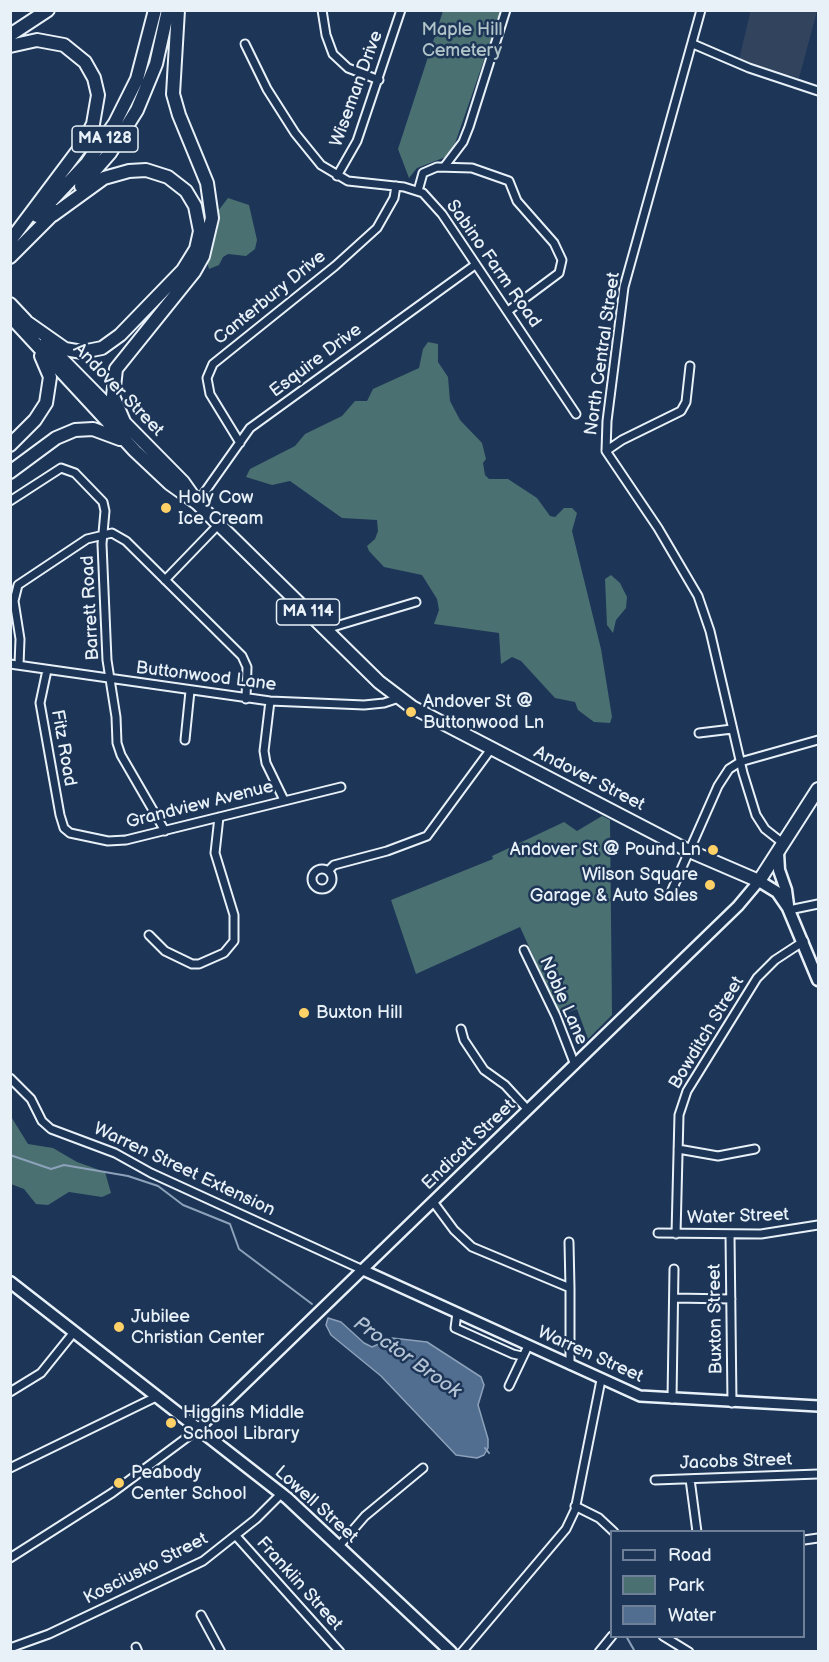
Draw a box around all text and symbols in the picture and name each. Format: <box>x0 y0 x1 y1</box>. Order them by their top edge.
park label: Maple Hill Cemetery <box>422 19 502 62</box>
street label: Wiseman Drive <box>326 28 388 150</box>
road number: MA 128 <box>72 126 138 152</box>
street label: Sabino Farm Road <box>441 196 545 332</box>
street label: Canterbury Drive <box>210 246 330 350</box>
street label: North Central Street <box>581 271 625 437</box>
street label: Esquire Drive <box>266 319 366 403</box>
street label: Andover Street <box>68 339 168 441</box>
place label: Holy Cow Ice Cream <box>178 487 263 530</box>
marker: Holy Cow Ice Cream <box>159 501 173 515</box>
street label: Barrett Road <box>77 555 105 661</box>
road number: MA 114 <box>276 599 340 625</box>
street label: Buttonwood Lane <box>134 658 278 696</box>
place label: Andover St @ Buttonwood Ln <box>423 691 544 734</box>
marker: Andover St @ Buttonwood Ln <box>404 705 418 719</box>
street label: Fitz Road <box>46 708 80 788</box>
street label: Andover Street <box>530 742 648 816</box>
street label: Grandview Avenue <box>124 776 276 834</box>
place label: Andover St @ Pound Ln <box>510 839 701 861</box>
marker: Andover St @ Pound Ln <box>706 843 720 857</box>
place label: Wilson Square Garage & Auto Sales <box>530 864 698 906</box>
marker: Wilson Square Garage & Auto Sales <box>703 878 717 892</box>
street label: Noble Lane <box>534 954 592 1048</box>
street label: Bowditch Street <box>665 973 749 1093</box>
place label: Buxton Hill <box>316 1002 402 1024</box>
marker: Buxton Hill <box>297 1006 311 1020</box>
street label: Endicott Street <box>418 1095 520 1195</box>
street label: Warren Street Extension <box>90 1118 278 1222</box>
street label: Water Street <box>687 1204 789 1230</box>
street label: Buxton Street <box>704 1264 728 1374</box>
place label: Jubilee Christian Center <box>131 1306 264 1348</box>
water label: Proctor Brook <box>348 1312 466 1404</box>
marker: Jubilee Christian Center <box>112 1320 126 1334</box>
street label: Warren Street <box>534 1322 646 1388</box>
place label: Higgins Middle School Library <box>183 1402 304 1444</box>
marker: Higgins Middle School Library <box>164 1416 178 1430</box>
street label: Jacobs Street <box>679 1449 793 1475</box>
place label: Peabody Center School <box>131 1462 247 1504</box>
street label: Lowell Street <box>270 1462 362 1548</box>
marker: Peabody Center School <box>112 1476 126 1490</box>
street label: Kosciusko Street <box>80 1528 212 1610</box>
legend <box>610 1530 805 1638</box>
street label: Franklin Street <box>251 1533 347 1635</box>
text: Road <box>668 1545 712 1566</box>
text: Park <box>668 1575 704 1596</box>
text: Water <box>668 1605 716 1626</box>

